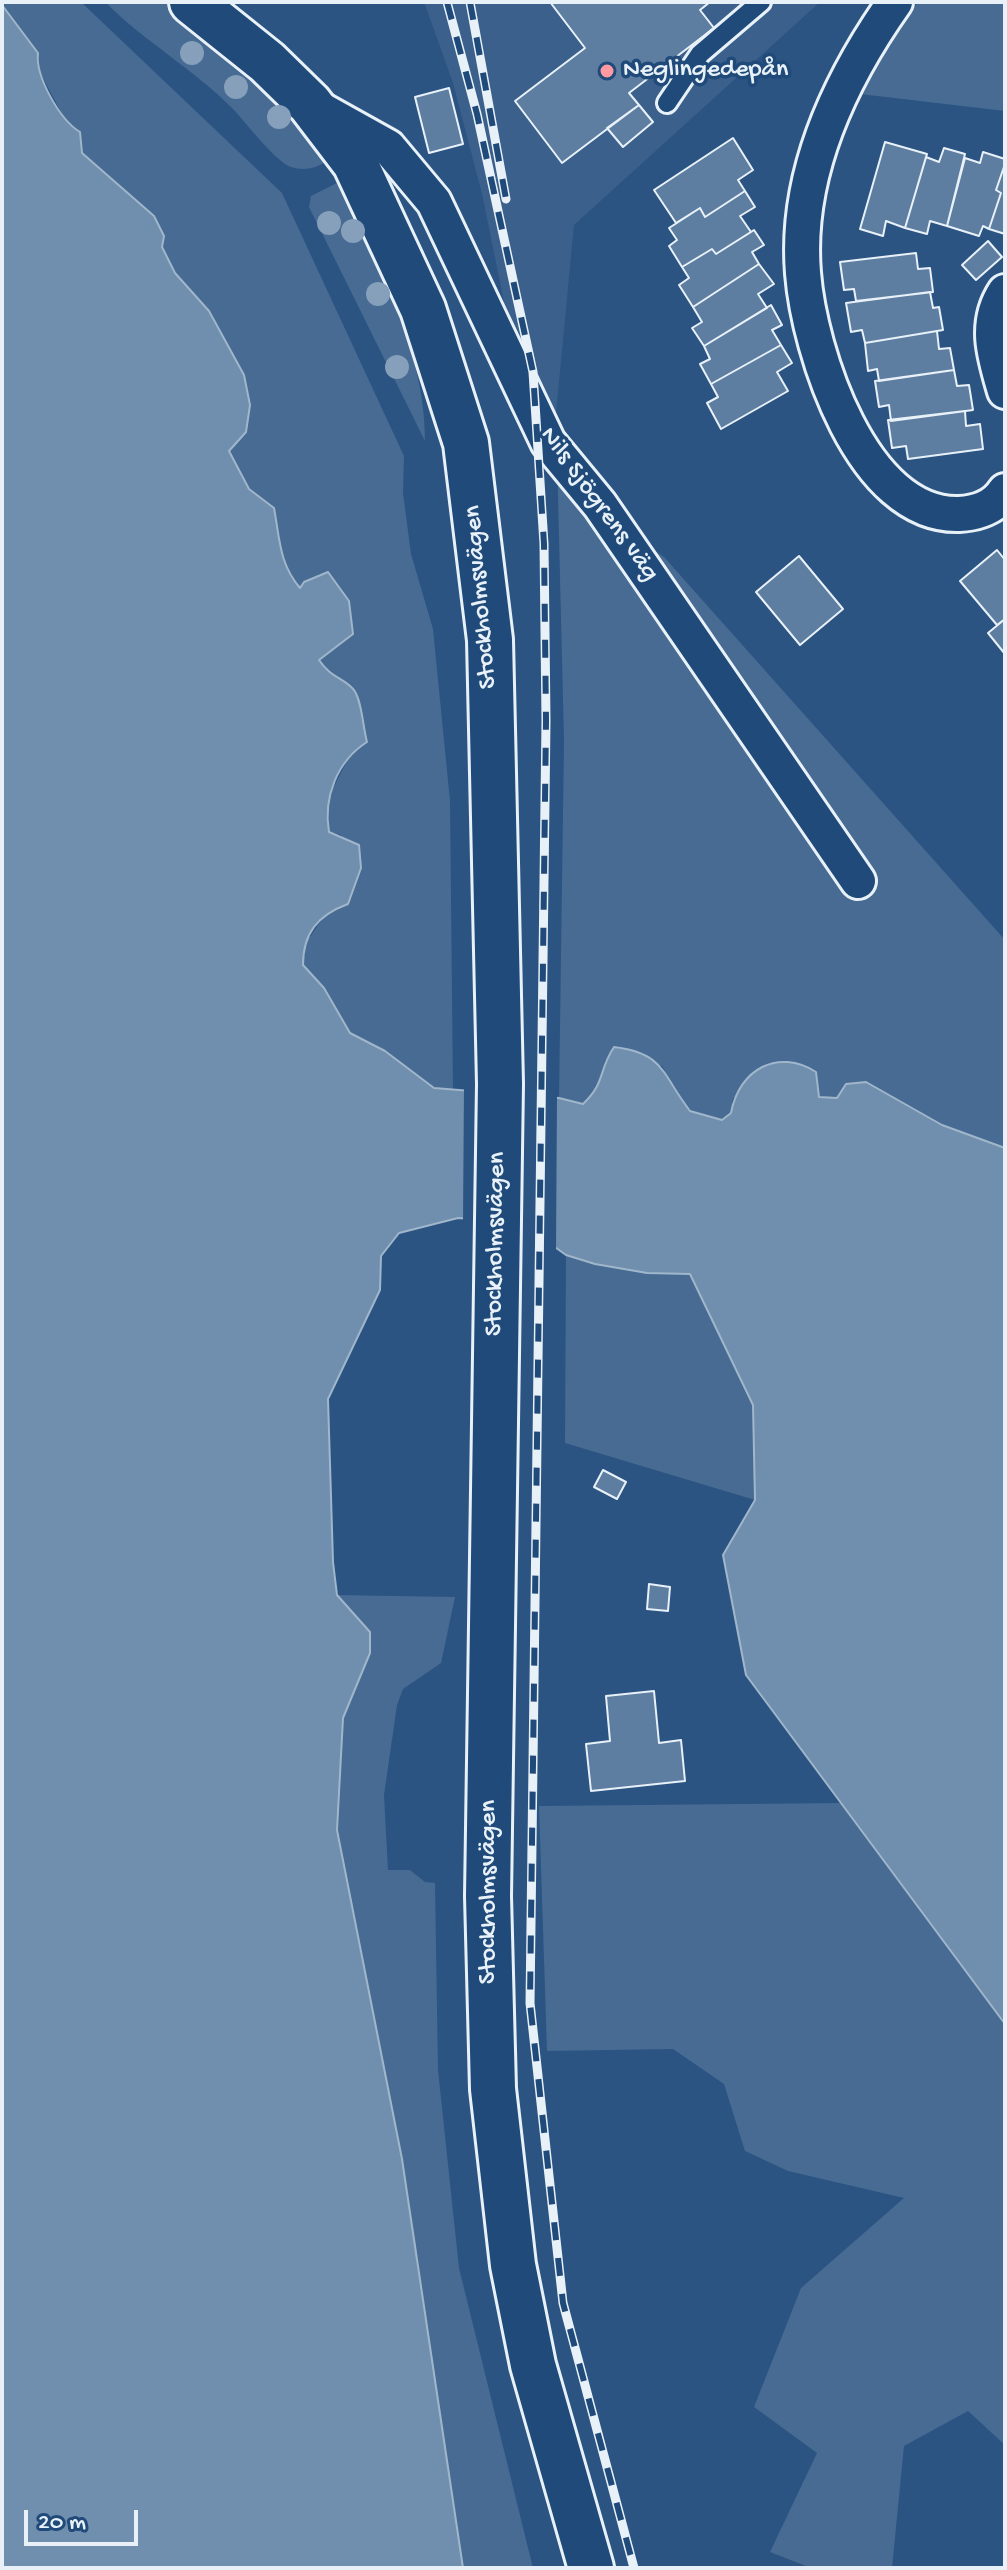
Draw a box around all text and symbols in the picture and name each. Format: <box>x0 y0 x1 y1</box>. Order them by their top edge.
place label: Neglingedepån <box>623 55 788 87</box>
marker: Neglingedepån <box>598 62 616 80</box>
street label: Nils Sjögrens väg <box>531 422 665 588</box>
street label: Stockholmsvägen <box>458 504 506 690</box>
street label: Stockholmsvägen <box>480 1152 514 1336</box>
street label: Stockholmsvägen <box>474 1800 506 1984</box>
scale bar <box>28 2494 142 2544</box>
text: 20 m <box>38 2509 86 2538</box>

